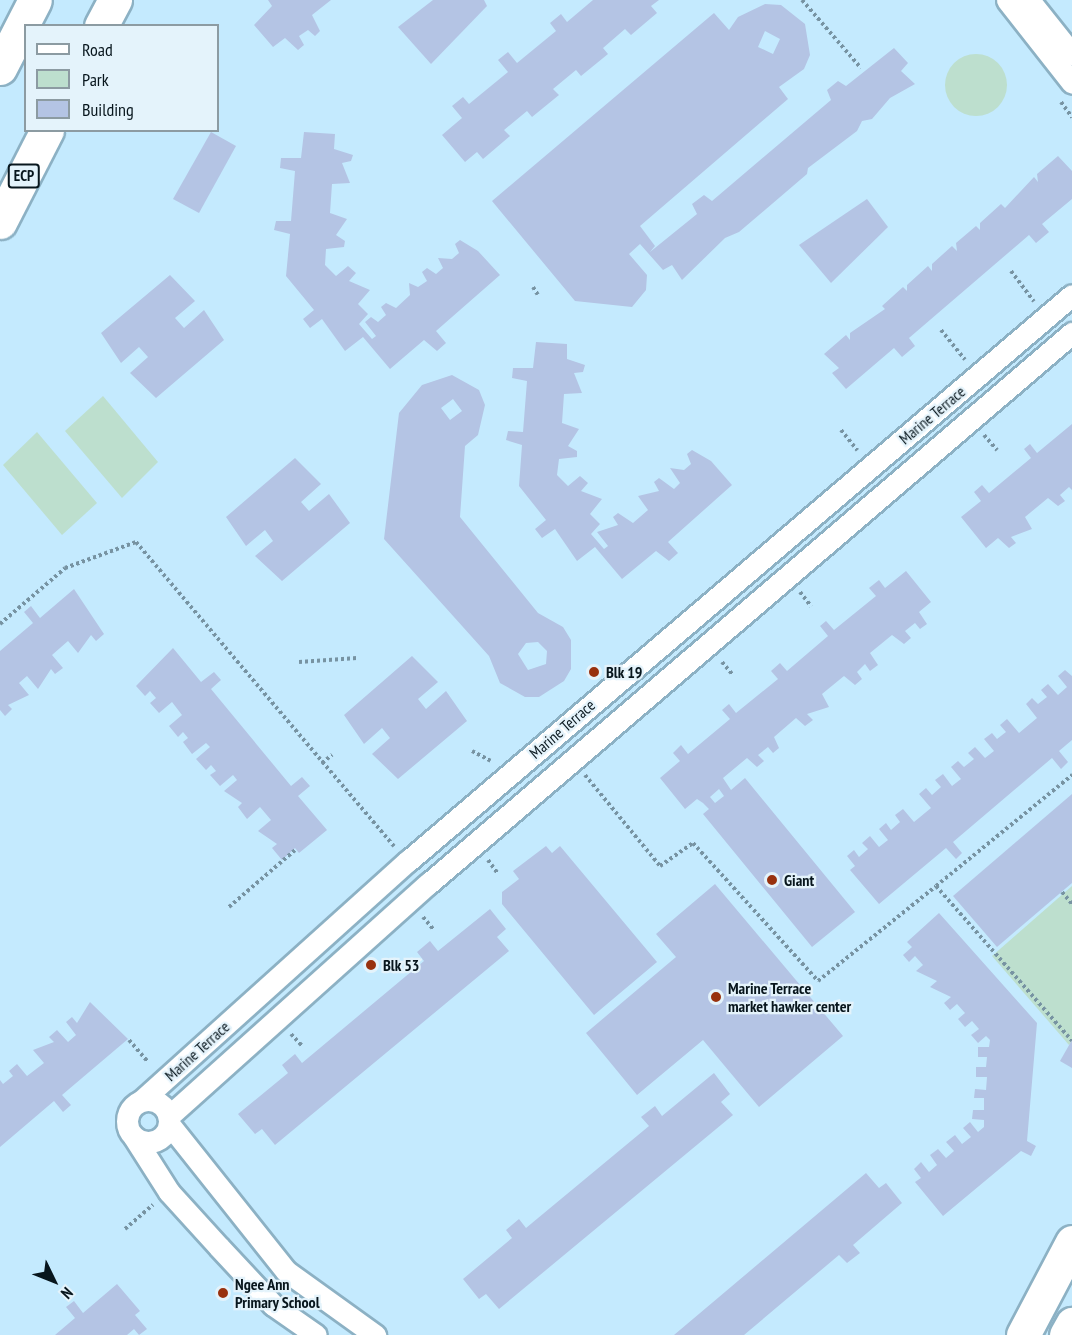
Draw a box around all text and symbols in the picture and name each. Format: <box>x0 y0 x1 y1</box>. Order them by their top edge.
legend <box>24 24 219 132</box>
text: Road <box>82 38 113 61</box>
text: Park <box>82 68 109 91</box>
text: Building <box>82 98 134 121</box>
road number: ECP <box>8 164 40 188</box>
street label: Marine Terrace <box>895 382 969 448</box>
place label: Blk 19 <box>606 662 643 682</box>
marker: Blk 19 <box>587 665 601 679</box>
street label: Marine Terrace <box>525 695 599 763</box>
place label: Giant <box>784 870 814 890</box>
marker: Giant <box>765 873 779 887</box>
place label: Blk 53 <box>383 955 420 975</box>
marker: Blk 53 <box>364 958 378 972</box>
place label: Marine Terrace market hawker center <box>728 978 851 1016</box>
marker: Marine Terrace market hawker center <box>709 990 723 1004</box>
street label: Marine Terrace <box>161 1017 233 1085</box>
north arrow <box>24 1251 84 1311</box>
place label: Ngee Ann Primary School <box>235 1274 320 1312</box>
text: N <box>57 1283 77 1303</box>
marker: Ngee Ann Primary School <box>216 1286 230 1300</box>

